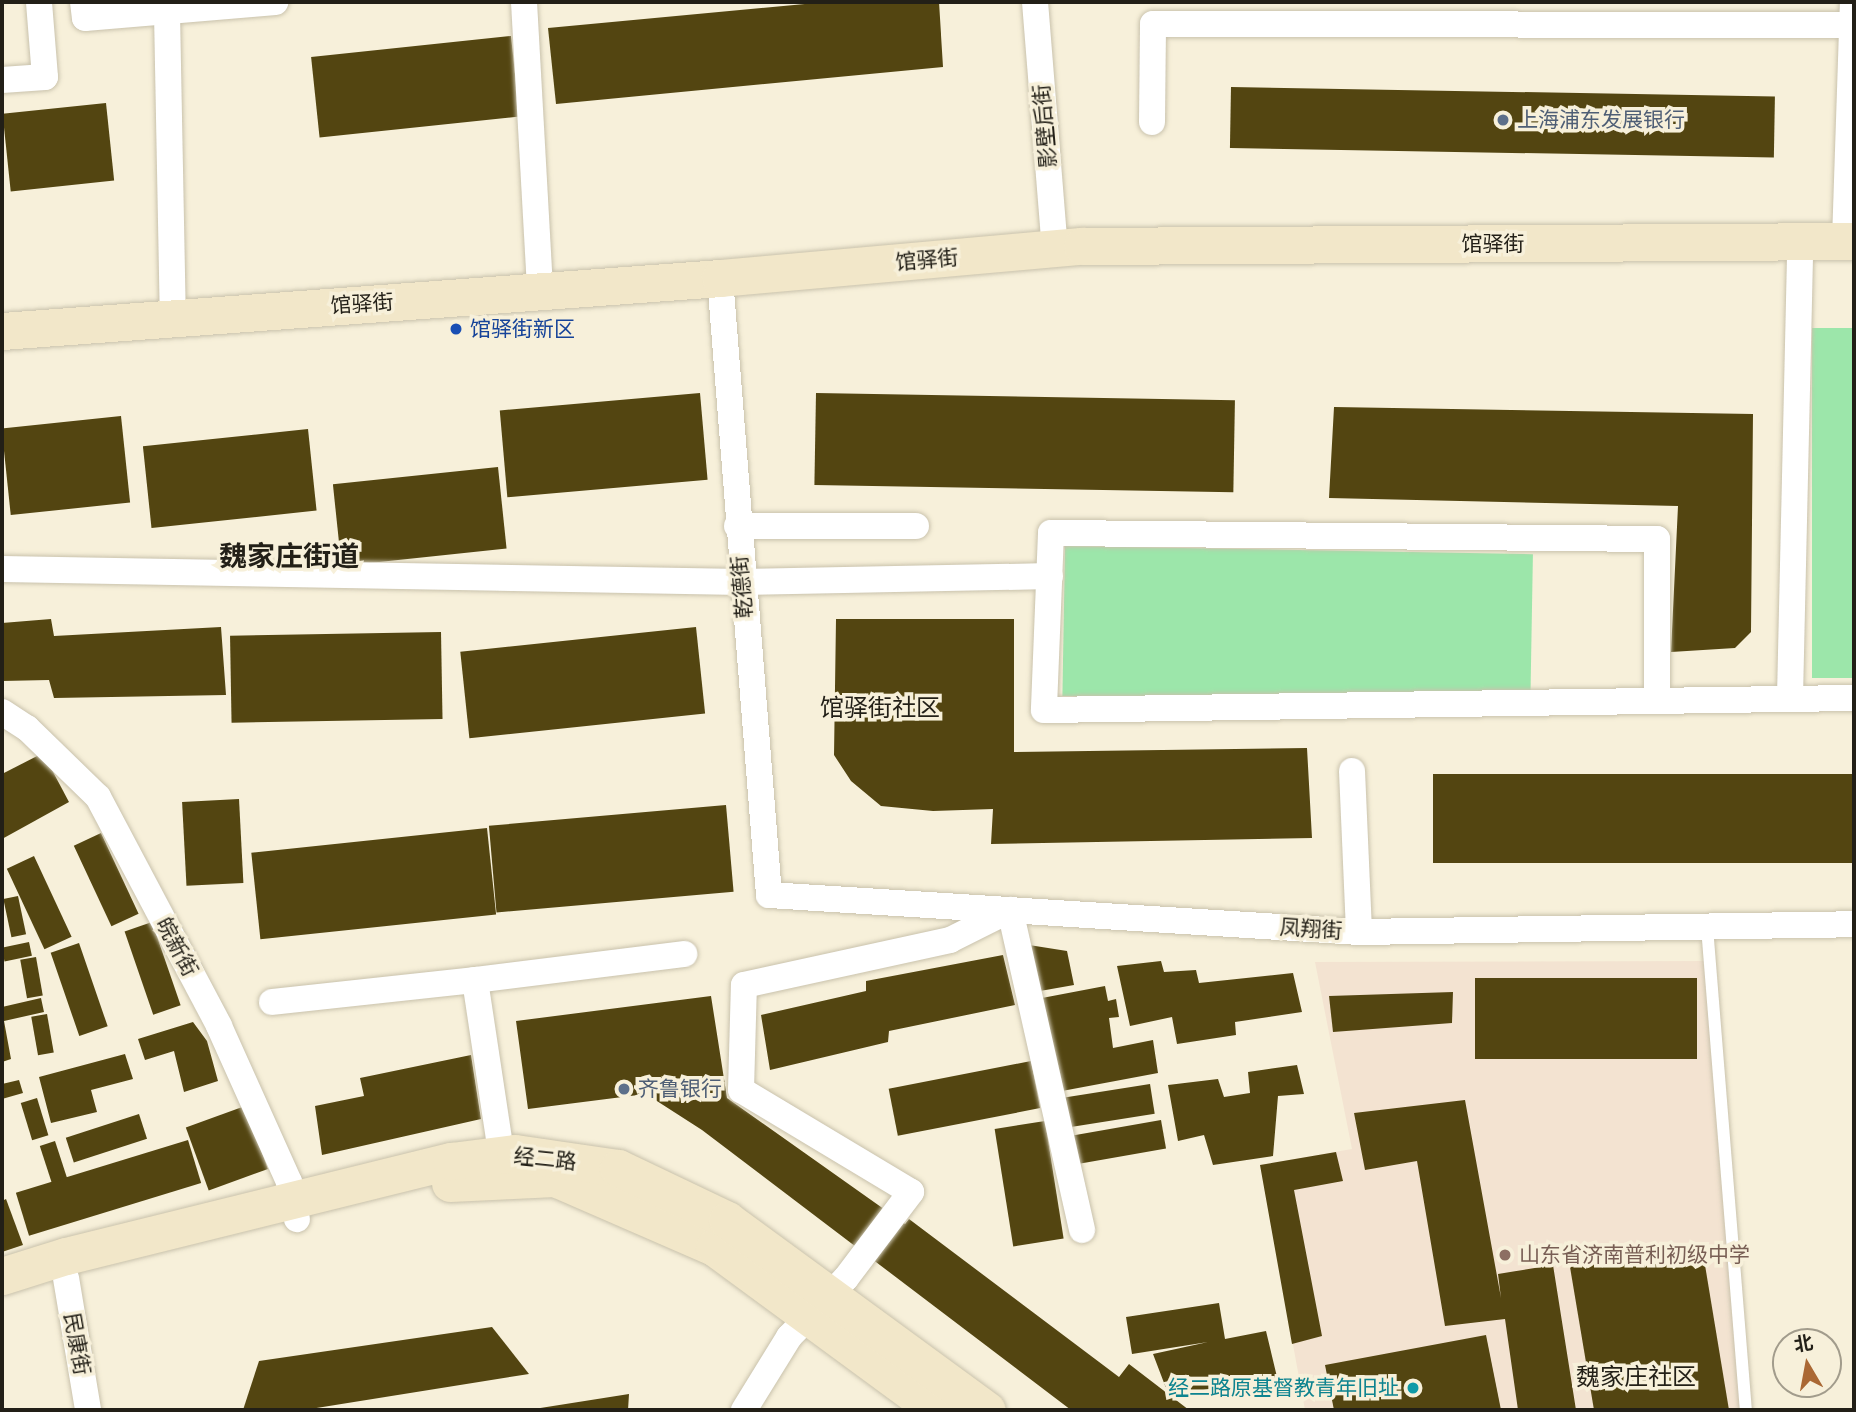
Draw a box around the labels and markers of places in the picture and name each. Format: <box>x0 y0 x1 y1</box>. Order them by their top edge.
place label: 上海浦东发展银行 <box>1517 107 1685 133</box>
marker: 上海浦东发展银行 <box>1495 112 1511 128</box>
place label: 馆驿街新区 <box>470 316 575 342</box>
marker: 馆驿街新区 <box>448 321 464 337</box>
place label: 齐鲁银行 <box>638 1076 722 1102</box>
marker: 齐鲁银行 <box>616 1081 632 1097</box>
place label: 山东省济南普利初级中学 <box>1519 1242 1750 1268</box>
marker: 山东省济南普利初级中学 <box>1497 1247 1513 1263</box>
place label: 经二路原基督教青年旧址 <box>1168 1375 1399 1401</box>
marker: 经二路原基督教青年旧址 <box>1405 1380 1421 1396</box>

